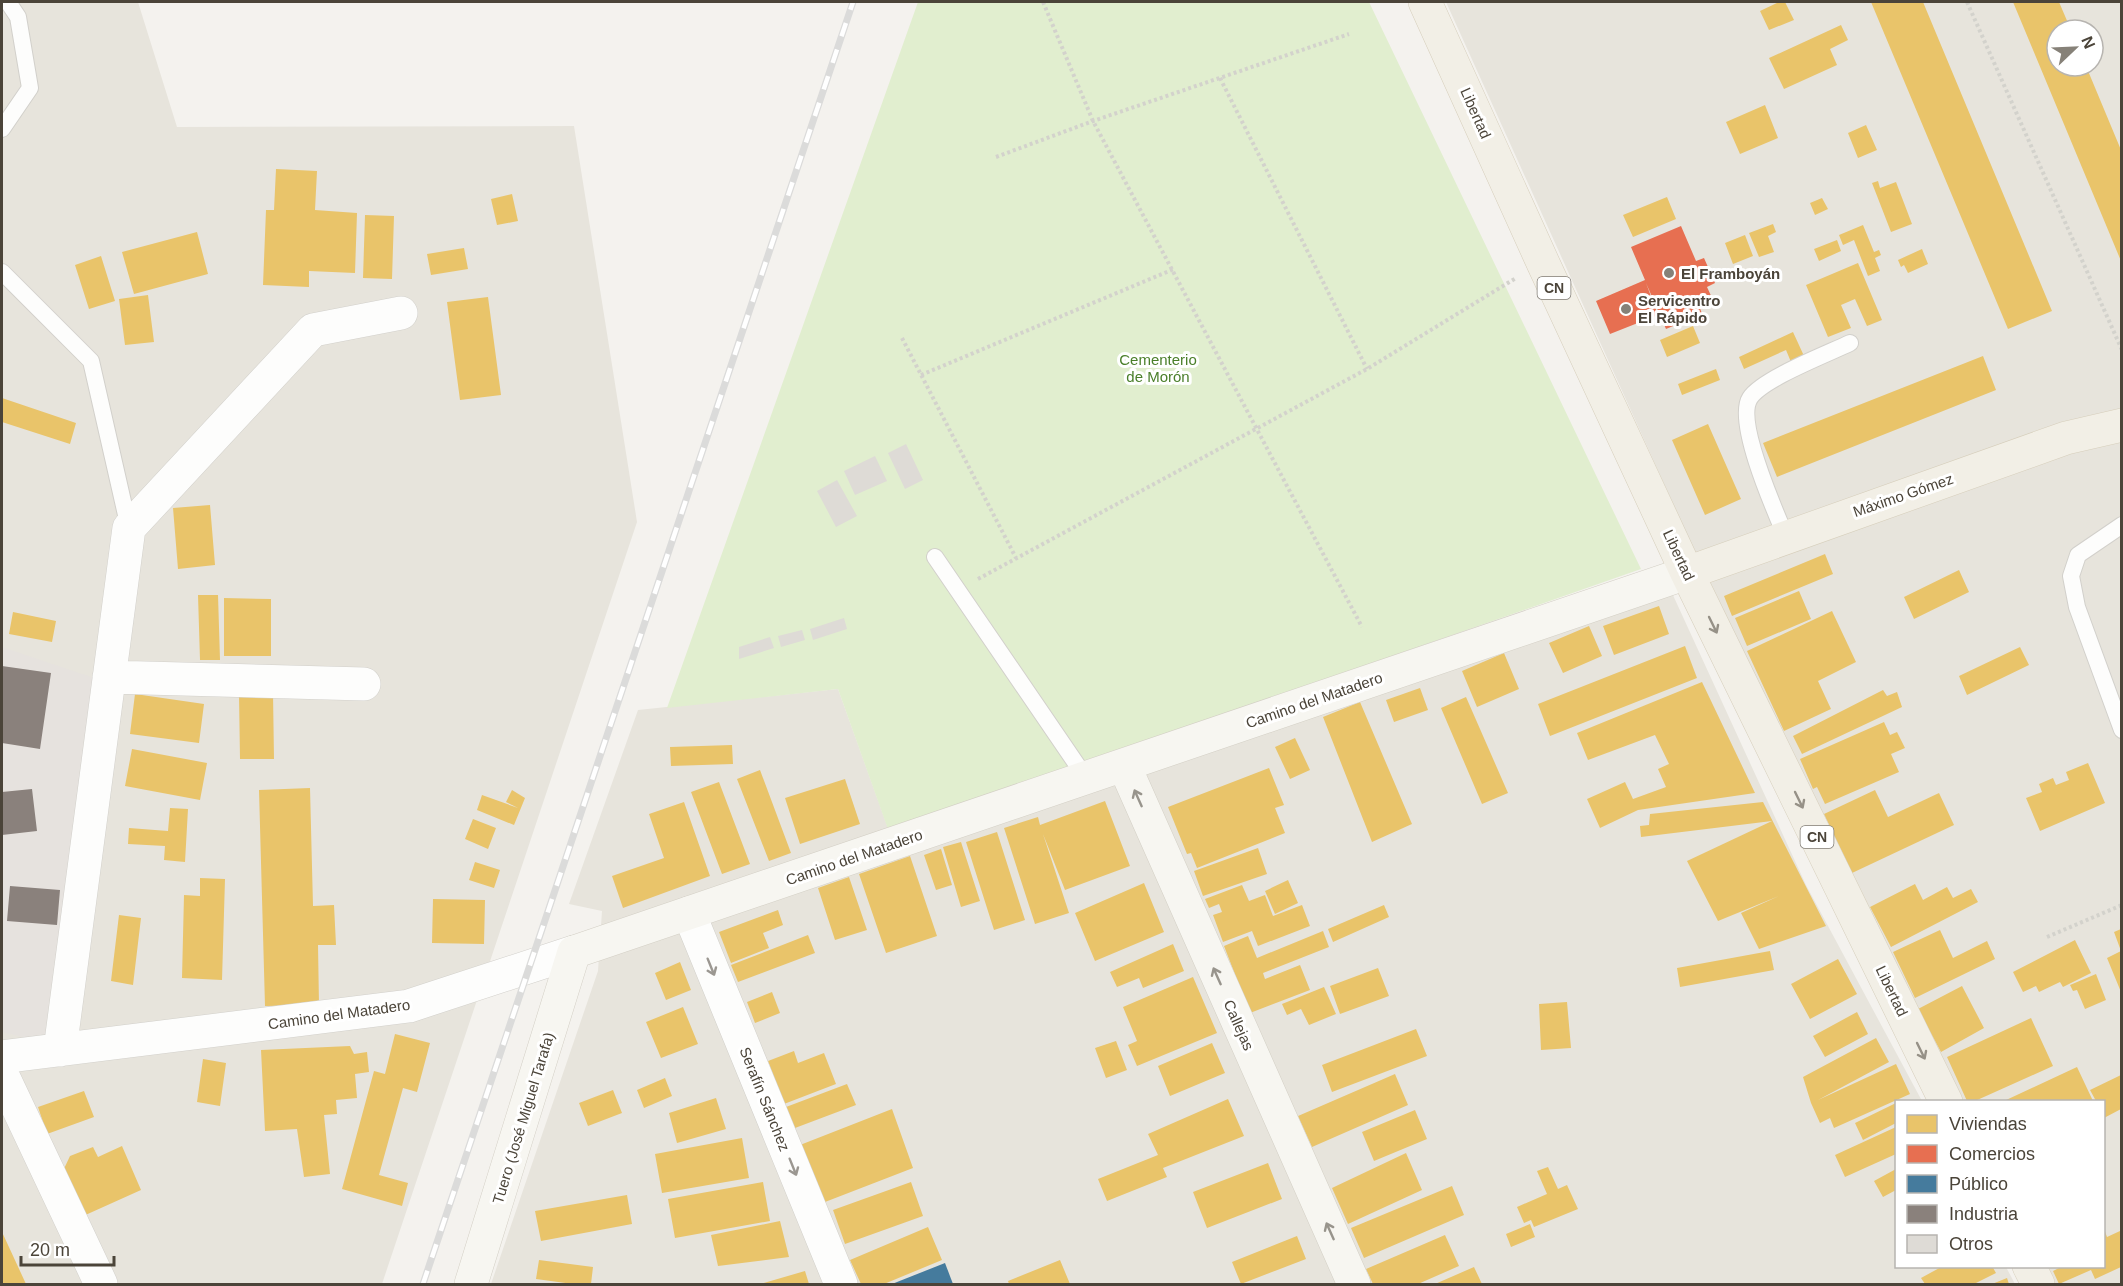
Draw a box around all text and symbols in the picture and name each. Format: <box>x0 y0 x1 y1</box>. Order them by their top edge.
north arrow <box>2045 18 2105 78</box>
text: N <box>2078 34 2098 51</box>
street label: Libertad <box>1457 85 1495 141</box>
place label: El Framboyán <box>1681 265 1780 282</box>
marker: El Framboyán <box>1662 266 1676 280</box>
road number: CN <box>1538 277 1570 299</box>
place label: Servicentro El Rápido <box>1638 292 1721 326</box>
marker: Servicentro El Rápido <box>1619 302 1633 316</box>
park label: Cementerio de Morón <box>1119 351 1197 385</box>
street label: Máximo Gómez <box>1851 470 1955 520</box>
street label: Libertad <box>1660 527 1698 583</box>
one-way arrow <box>1707 616 1719 634</box>
street label: Camino del Matadero <box>1243 669 1385 731</box>
one-way arrow <box>1132 789 1144 807</box>
one-way arrow <box>1793 791 1805 809</box>
street label: Camino del Matadero <box>783 826 925 888</box>
road number: CN <box>1800 826 1834 848</box>
one-way arrow <box>706 957 717 976</box>
street label: Libertad <box>1872 963 1912 1019</box>
one-way arrow <box>1211 967 1222 985</box>
street label: Camino del Matadero <box>267 996 411 1032</box>
street label: Callejas <box>1220 997 1258 1053</box>
street label: Tuero (José Miguel Tarafa) <box>489 1030 557 1206</box>
one-way arrow <box>1916 1041 1928 1059</box>
street label: Serafín Sánchez <box>736 1044 794 1154</box>
legend <box>1895 1100 2105 1268</box>
text: Viviendas <box>1949 1114 2027 1134</box>
text: Comercios <box>1949 1144 2035 1164</box>
one-way arrow <box>788 1157 799 1176</box>
text: Público <box>1949 1174 2008 1194</box>
text: Industria <box>1949 1204 2019 1224</box>
one-way arrow <box>1324 1222 1335 1241</box>
scale bar <box>21 1229 114 1267</box>
text: Otros <box>1949 1234 1993 1254</box>
text: 20 m <box>30 1240 70 1260</box>

